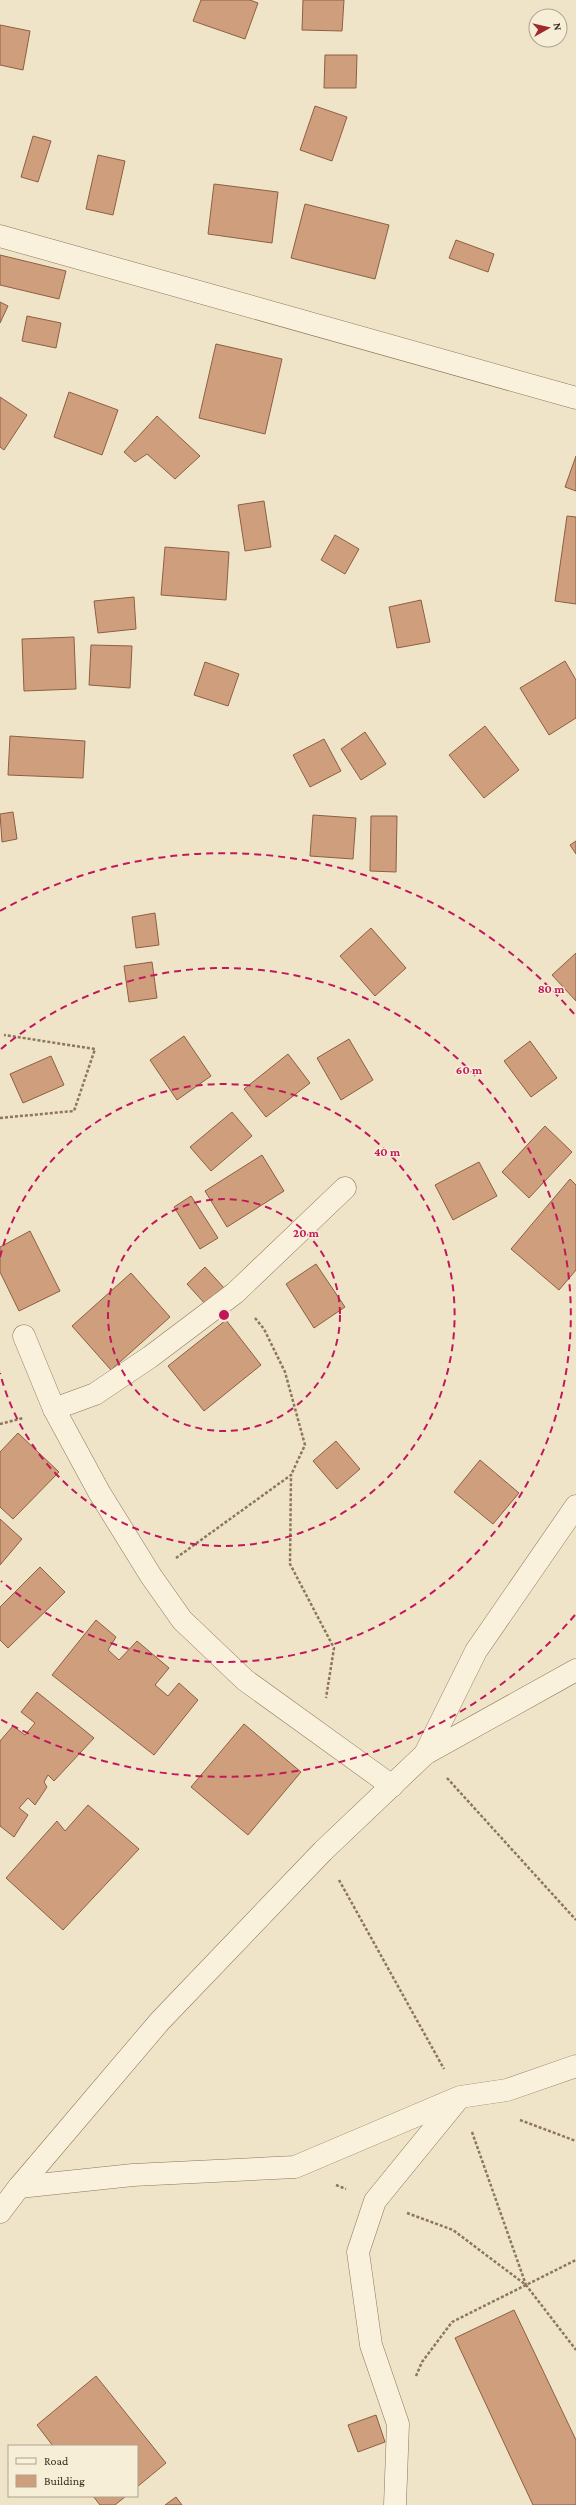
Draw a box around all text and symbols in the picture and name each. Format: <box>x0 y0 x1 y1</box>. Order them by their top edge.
north arrow <box>528 8 568 48</box>
text: N <box>551 22 564 32</box>
text: 80 m <box>538 982 565 996</box>
text: 60 m <box>456 1063 483 1077</box>
text: 40 m <box>374 1145 401 1159</box>
text: 20 m <box>293 1226 320 1240</box>
centre of rings <box>217 1308 231 1322</box>
legend <box>8 2445 138 2497</box>
text: Road <box>44 2454 69 2468</box>
text: Building <box>44 2474 85 2488</box>

